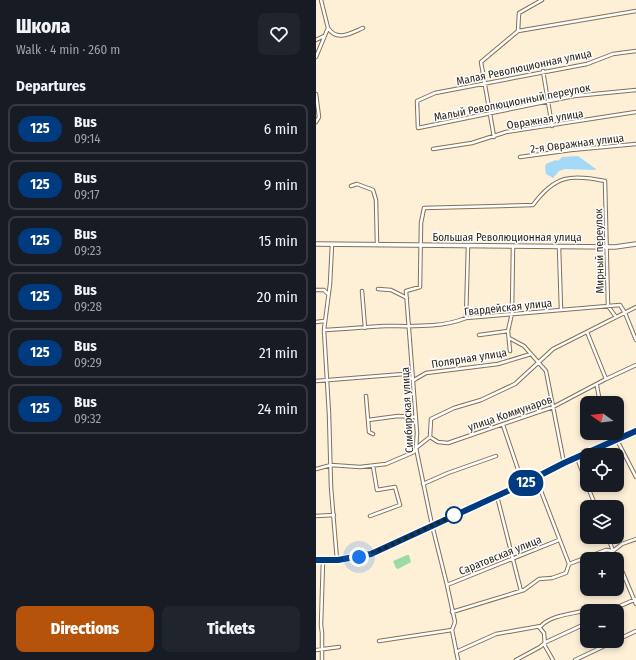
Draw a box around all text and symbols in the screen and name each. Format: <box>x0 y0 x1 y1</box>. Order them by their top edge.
button: heart <box>258 13 300 55</box>
text: Школа <box>16 15 70 38</box>
text: Walk · 4 min · 260 m <box>16 42 120 57</box>
street label: Малая Революционная улица <box>455 47 593 88</box>
text: Departures <box>16 77 86 95</box>
street label: Малый Революционный переулок <box>433 81 592 124</box>
street label: Овражная улица <box>506 107 584 132</box>
text: Bus <box>74 113 97 131</box>
text: 125 <box>30 120 50 137</box>
text: 6 min <box>264 120 298 138</box>
text: 09:14 <box>74 131 101 146</box>
street label: 2-я Овражная улица <box>529 131 625 156</box>
text: Bus <box>74 169 97 187</box>
text: 125 <box>30 176 50 193</box>
text: 9 min <box>264 176 298 194</box>
text: 09:17 <box>74 187 100 202</box>
street label: Мирный переулок <box>592 207 607 294</box>
text: Bus <box>74 225 97 243</box>
street label: Большая Революционная улица <box>432 231 582 244</box>
text: 125 <box>30 232 50 249</box>
text: 15 min <box>259 232 298 250</box>
text: 09:23 <box>74 243 101 258</box>
text: Bus <box>74 281 97 299</box>
text: 125 <box>30 288 50 305</box>
text: 20 min <box>257 288 298 306</box>
street label: Гвардейская улица <box>463 296 553 319</box>
text: 09:28 <box>74 299 102 314</box>
text: Bus <box>74 337 97 355</box>
text: 125 <box>30 344 50 361</box>
text: 21 min <box>259 344 298 362</box>
street label: Полярная улица <box>430 346 508 371</box>
text: 09:29 <box>74 355 102 370</box>
street label: Симбирская улица <box>399 367 416 453</box>
text: Bus <box>74 393 97 411</box>
street label: улица Коммунаров <box>466 393 554 434</box>
north arrow <box>580 396 624 440</box>
map controls <box>580 396 624 648</box>
text: 125 <box>30 400 50 417</box>
text: 24 min <box>258 400 298 418</box>
text: 09:32 <box>74 411 101 426</box>
button: locate <box>580 448 624 492</box>
line badge: 125 <box>503 470 549 496</box>
text: 125 <box>516 474 536 491</box>
button: layers <box>580 500 624 544</box>
unlabelled marker <box>445 506 463 524</box>
street label: Саратовская улица <box>457 533 543 578</box>
your location <box>349 547 369 567</box>
button: + <box>580 552 624 596</box>
button: − <box>580 604 624 648</box>
button: Directions <box>16 606 154 652</box>
button: Tickets <box>162 606 300 652</box>

